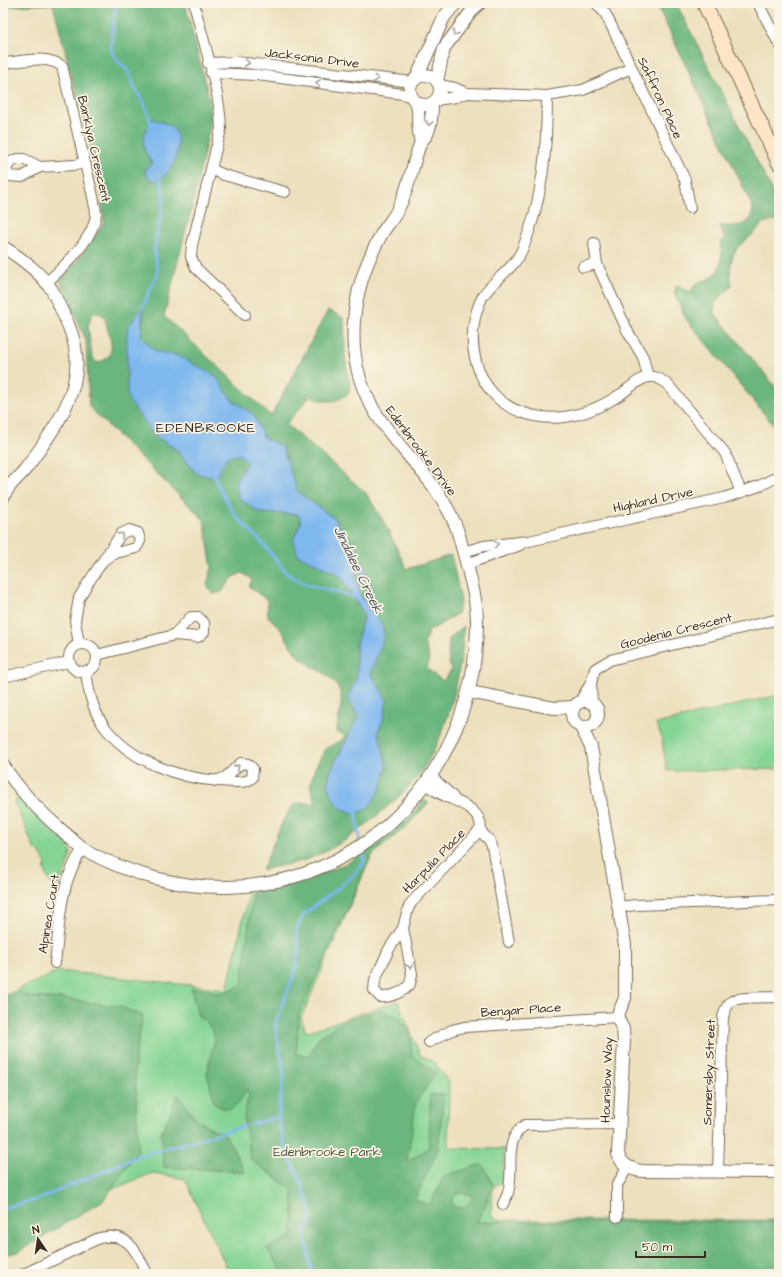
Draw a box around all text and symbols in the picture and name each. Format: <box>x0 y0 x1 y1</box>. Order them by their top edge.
one-way arrow <box>453 28 460 35</box>
street label: Jacksonia Drive <box>264 43 360 73</box>
street label: Saffron Place <box>633 54 687 142</box>
one-way arrow <box>244 58 250 67</box>
one-way arrow <box>373 74 379 83</box>
one-way arrow <box>315 79 321 88</box>
street label: Barklya Crescent <box>72 94 115 205</box>
one-way arrow <box>425 120 434 126</box>
street label: Edenbrooke Drive <box>381 402 461 500</box>
district label: EDENBROOKE <box>156 418 256 438</box>
street label: Highland Drive <box>611 483 695 518</box>
water label: Jindalee Creek <box>328 523 388 618</box>
one-way arrow <box>116 533 124 540</box>
one-way arrow <box>493 541 499 549</box>
street label: Goodenia Crescent <box>618 608 734 654</box>
one-way arrow <box>232 765 239 772</box>
street label: Harpulia Place <box>399 825 469 897</box>
street label: Alpinea Court <box>34 872 64 955</box>
one-way arrow <box>406 963 414 969</box>
street label: Bengar Place <box>480 998 562 1023</box>
street label: Somersby Street <box>698 1018 721 1125</box>
street label: Hounslow Way <box>597 1037 618 1123</box>
park label: Edenbrooke Park <box>273 1143 381 1161</box>
north arrow <box>18 1219 58 1259</box>
text: N <box>31 1222 41 1238</box>
scale bar <box>636 1233 705 1259</box>
text: 50 m <box>642 1239 673 1256</box>

